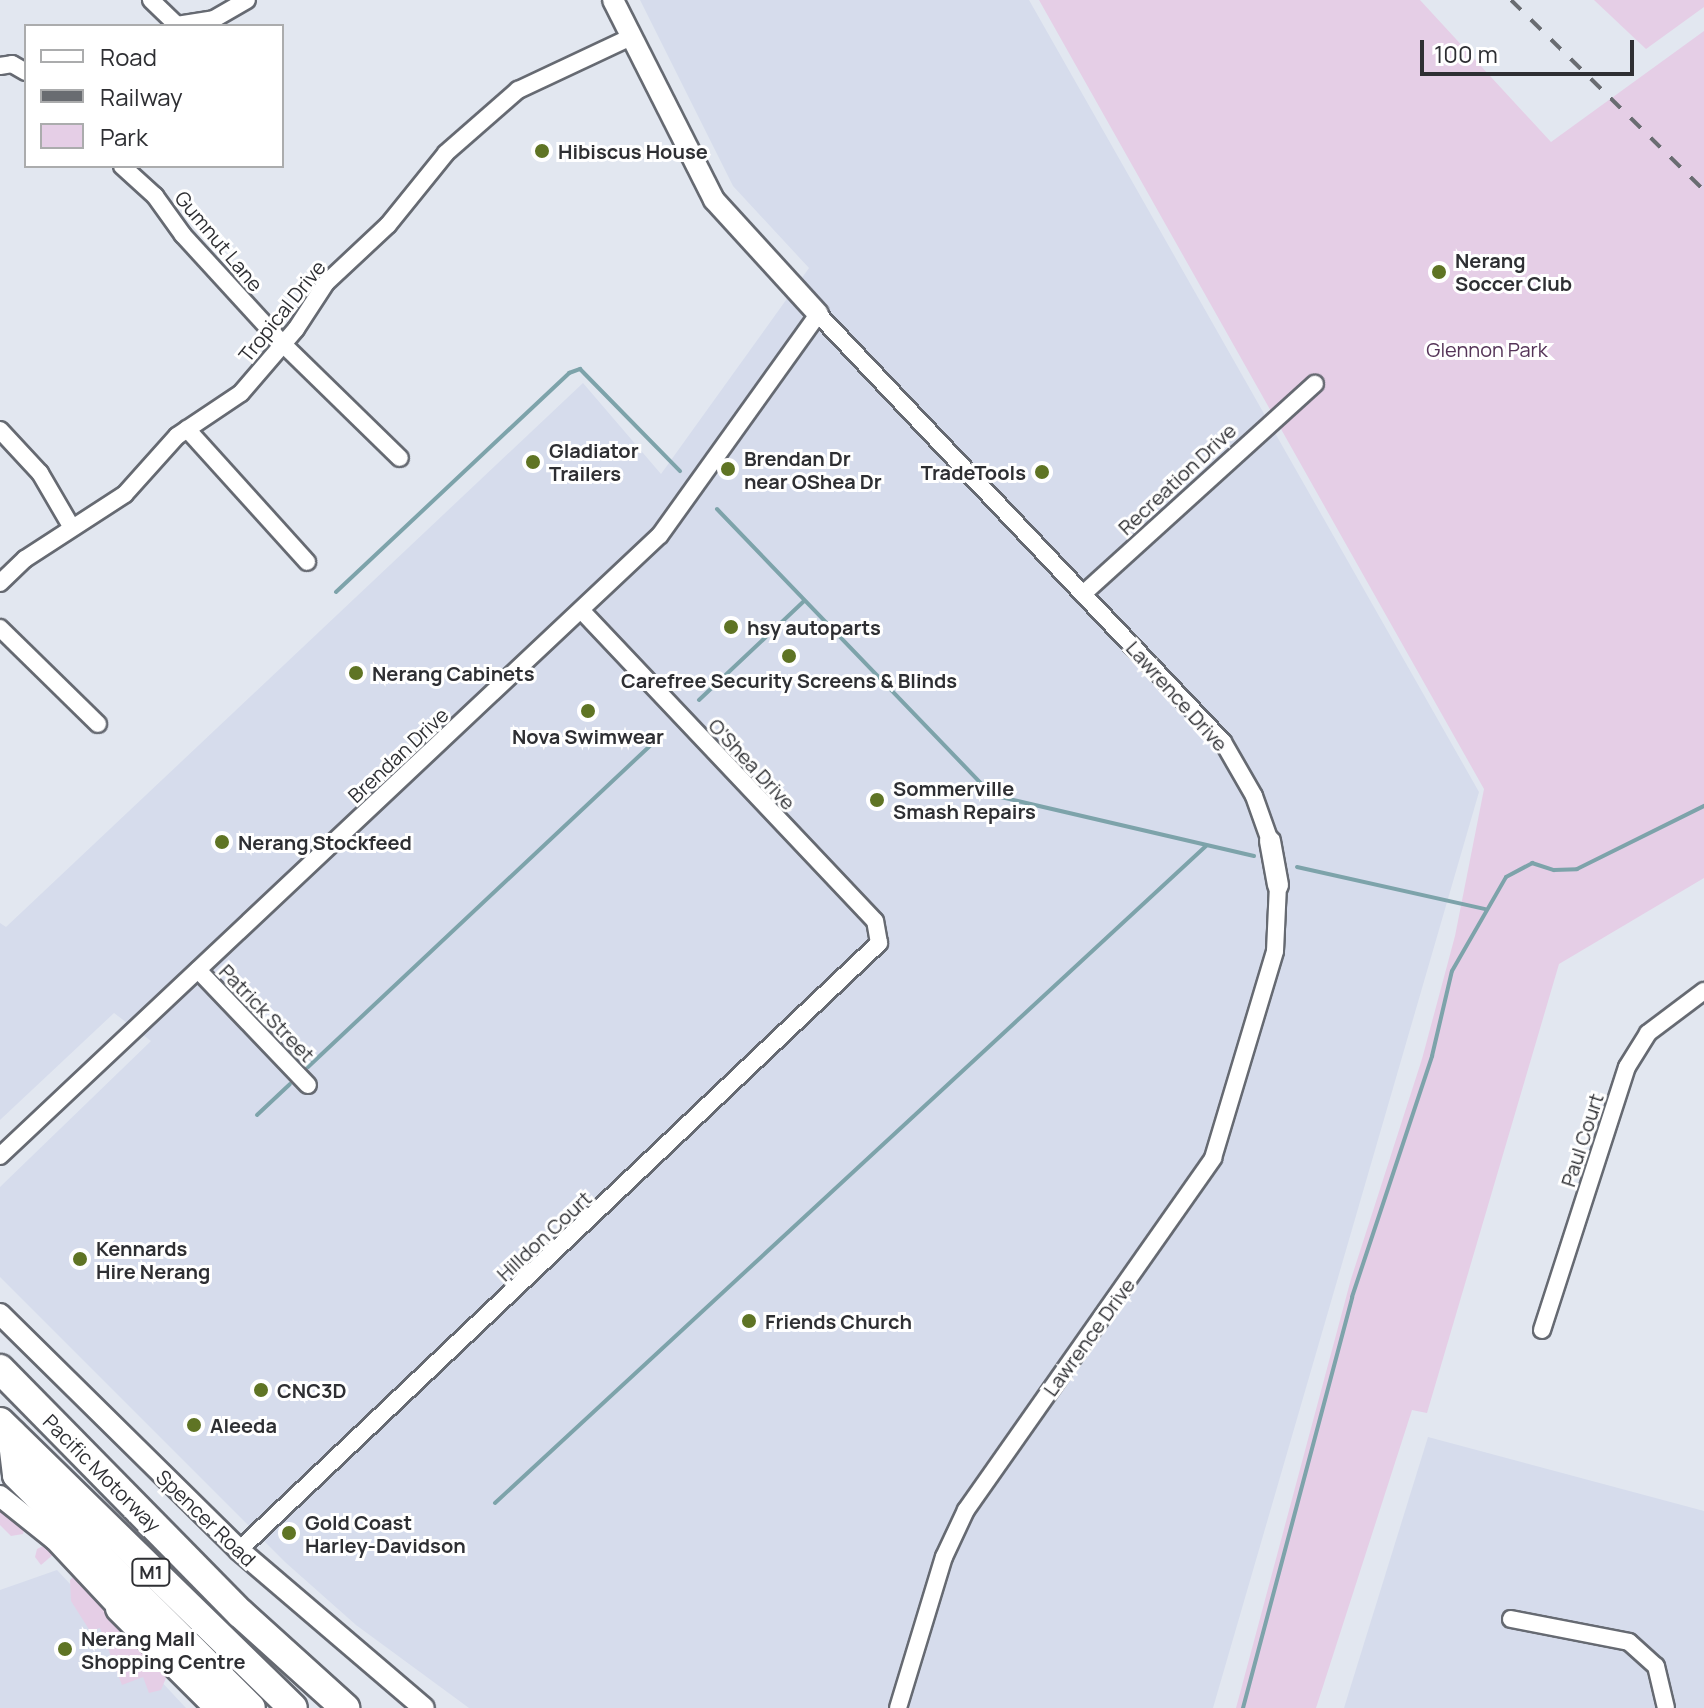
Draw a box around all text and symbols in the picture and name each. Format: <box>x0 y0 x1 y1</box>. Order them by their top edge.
legend <box>24 24 284 168</box>
scale bar <box>1424 24 1638 74</box>
text: 100 m <box>1434 37 1498 70</box>
text: Road <box>100 40 157 73</box>
text: Railway <box>100 80 183 113</box>
text: Park <box>100 120 148 153</box>
place label: Hibiscus House <box>558 139 708 163</box>
marker: Hibiscus House <box>533 142 551 160</box>
street label: Gumnut Lane <box>170 186 268 296</box>
place label: Nerang Soccer Club <box>1455 248 1572 295</box>
street label: Tropical Drive <box>234 255 330 367</box>
marker: Nerang Soccer Club <box>1430 263 1448 281</box>
park label: Glennon Park <box>1426 337 1548 361</box>
street label: Recreation Drive <box>1113 418 1241 540</box>
place label: Gladiator Trailers <box>549 438 639 485</box>
place label: Brendan Dr near OShea Dr <box>744 446 882 493</box>
marker: Gladiator Trailers <box>524 453 542 471</box>
marker: Brendan Dr near OShea Dr <box>719 460 737 478</box>
place label: TradeTools <box>921 460 1026 484</box>
marker: TradeTools <box>1033 463 1051 481</box>
place label: hsy autoparts <box>747 615 881 639</box>
marker: hsy autoparts <box>722 618 740 636</box>
street label: Lawrence Drive <box>1121 636 1233 756</box>
marker: Carefree Security Screens & Blinds <box>780 647 798 665</box>
place label: Nerang Cabinets <box>372 661 535 685</box>
marker: Nerang Cabinets <box>347 664 365 682</box>
place label: Carefree Security Screens & Blinds <box>621 668 957 692</box>
marker: Nova Swimwear <box>579 702 597 720</box>
street label: Brendan Drive <box>343 703 453 807</box>
street label: O'Shea Drive <box>704 713 800 815</box>
place label: Nova Swimwear <box>512 724 664 748</box>
place label: Sommerville Smash Repairs <box>893 776 1036 823</box>
marker: Sommerville Smash Repairs <box>868 791 886 809</box>
place label: Nerang Stockfeed <box>238 830 412 854</box>
marker: Nerang Stockfeed <box>213 833 231 851</box>
street label: Patrick Street <box>214 959 320 1067</box>
street label: Paul Court <box>1556 1090 1608 1190</box>
street label: Hilldon Court <box>492 1186 596 1286</box>
place label: Kennards Hire Nerang <box>96 1236 210 1283</box>
marker: Kennards Hire Nerang <box>71 1250 89 1268</box>
street label: Lawrence Drive <box>1038 1273 1140 1401</box>
place label: Friends Church <box>765 1309 912 1333</box>
marker: Friends Church <box>740 1312 758 1330</box>
place label: CNC3D <box>277 1378 347 1402</box>
marker: CNC3D <box>252 1381 270 1399</box>
street label: Pacific Motorway <box>38 1409 166 1537</box>
place label: Aleeda <box>210 1413 277 1437</box>
marker: Aleeda <box>185 1416 203 1434</box>
street label: Spencer Road <box>151 1465 261 1571</box>
place label: Gold Coast Harley-Davidson <box>305 1510 466 1557</box>
marker: Gold Coast Harley-Davidson <box>280 1524 298 1542</box>
road number: M1 <box>131 1558 171 1586</box>
place label: Nerang Mall Shopping Centre <box>81 1626 246 1673</box>
marker: Nerang Mall Shopping Centre <box>56 1640 74 1658</box>

